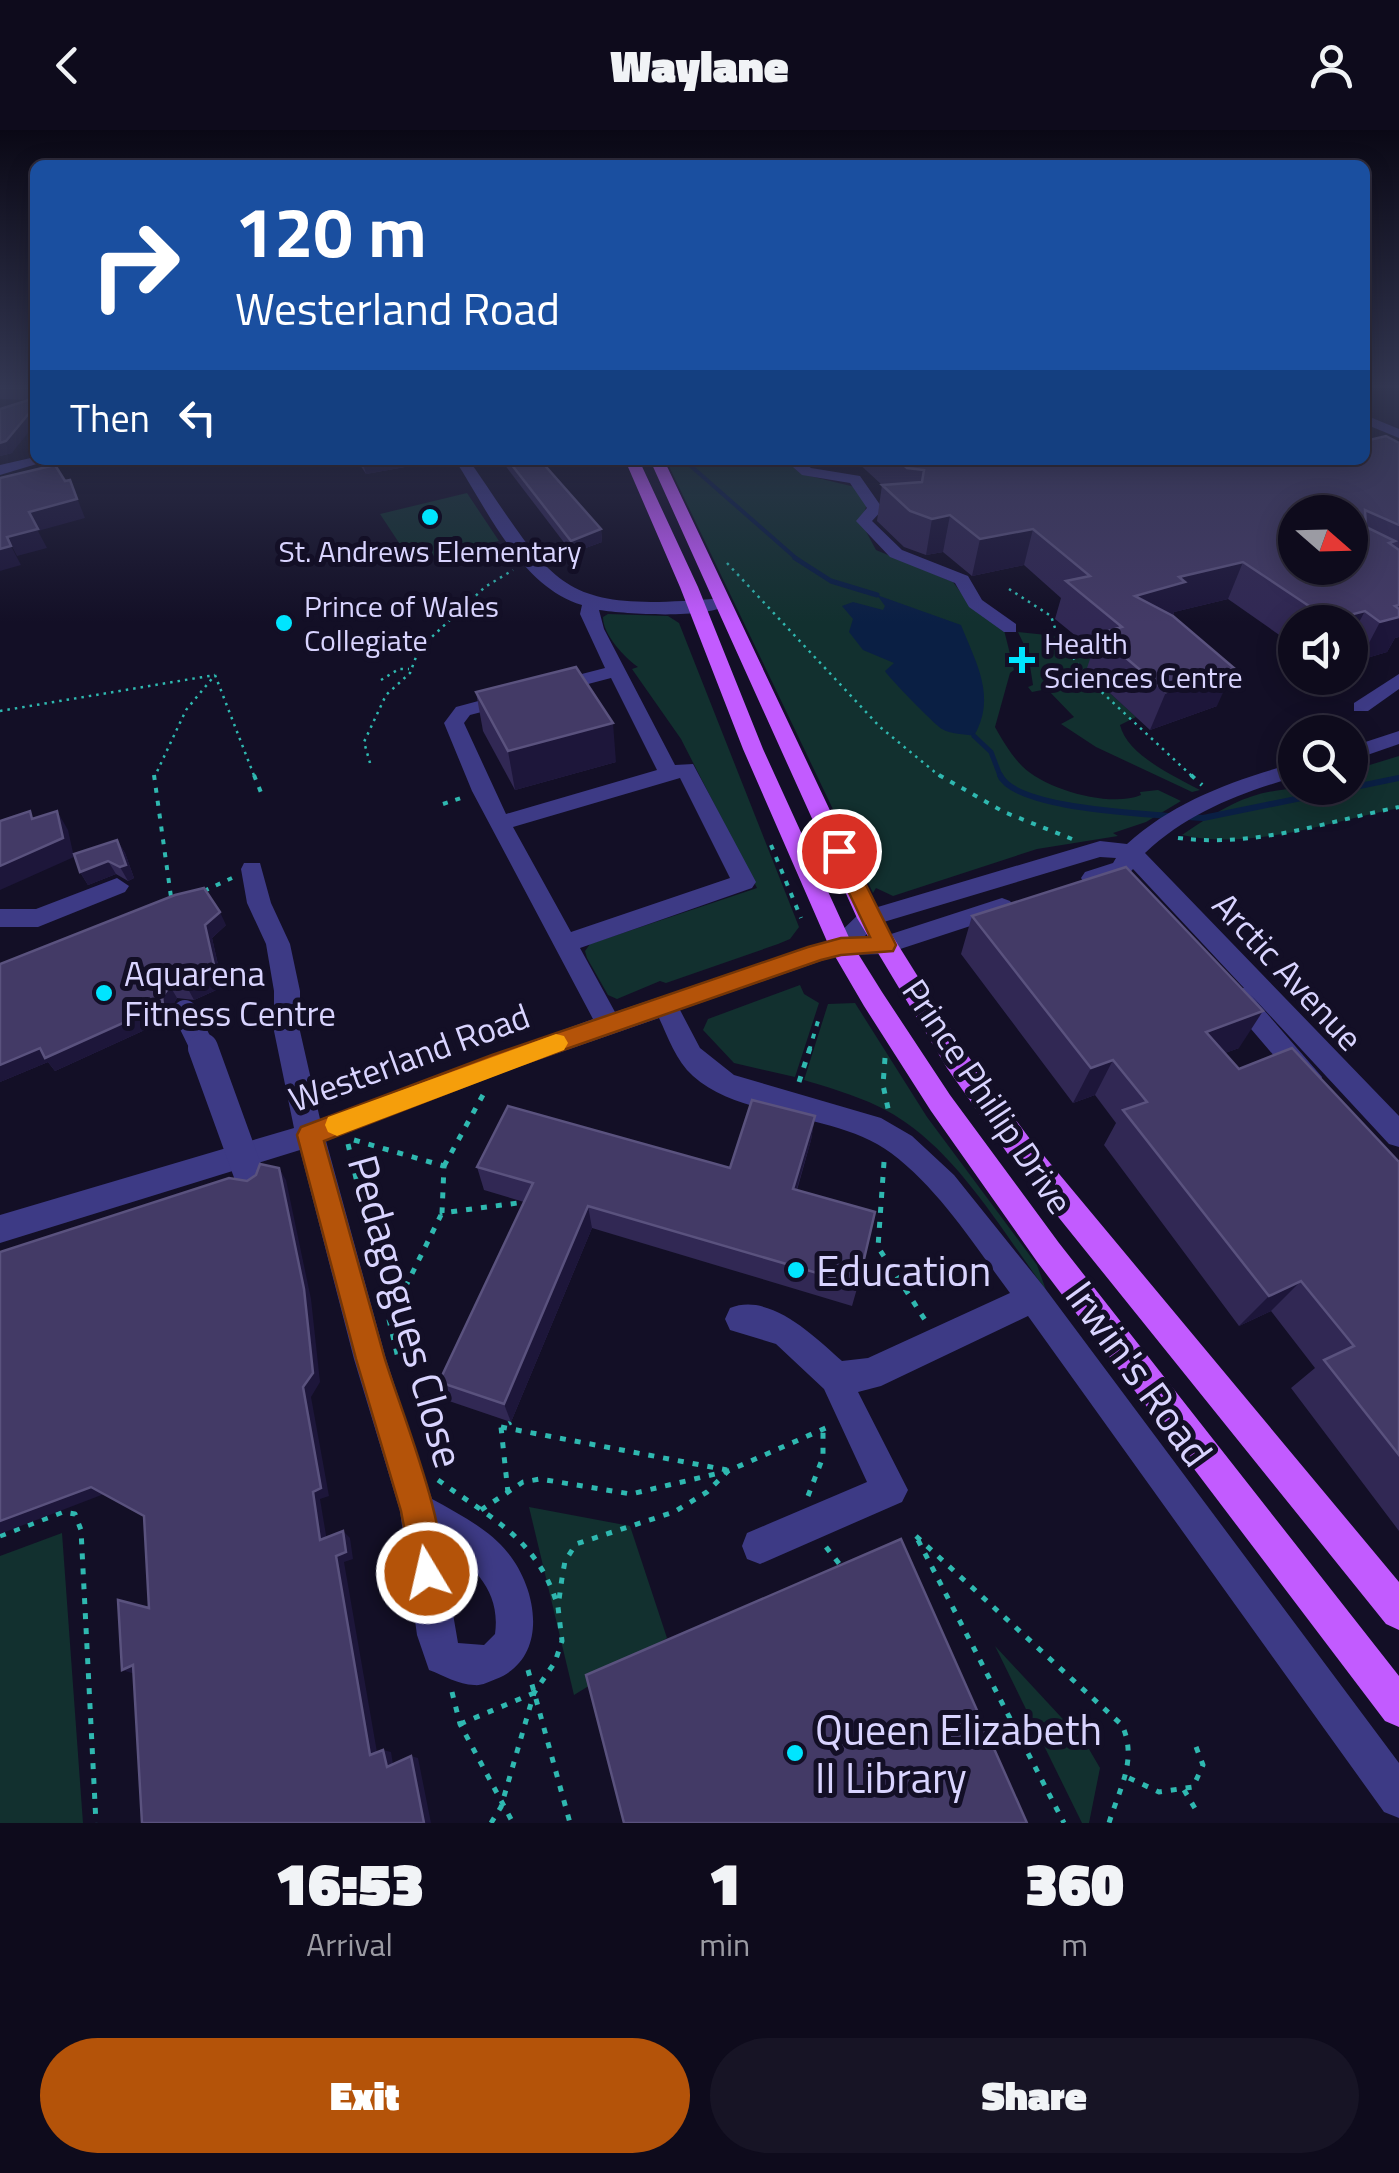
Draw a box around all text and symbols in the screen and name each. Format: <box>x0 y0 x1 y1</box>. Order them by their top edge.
text: Waylane <box>610 31 789 99</box>
icon: back <box>40 38 95 93</box>
icon: person <box>1304 38 1359 93</box>
text: 120 m <box>235 178 427 284</box>
icon: right <box>70 200 200 330</box>
text: Westerland Road <box>235 274 560 342</box>
text: Then <box>70 389 150 447</box>
icon: left <box>170 390 225 445</box>
north arrow <box>1278 495 1368 585</box>
map controls <box>1278 495 1368 805</box>
marker: St. Andrews Elementary <box>419 506 441 528</box>
place label: St. Andrews Elementary <box>278 528 582 574</box>
place label: Prince of Wales Collegiate <box>304 583 499 663</box>
button: sound <box>1278 605 1368 695</box>
marker: Prince of Wales Collegiate <box>273 612 295 634</box>
place label: Health Sciences Centre <box>1044 620 1243 700</box>
marker: Health Sciences Centre <box>1009 647 1035 673</box>
button: search <box>1278 715 1368 805</box>
pin <box>797 809 882 894</box>
icon: arrive <box>812 824 867 879</box>
street label: Arctic Avenue <box>1200 879 1376 1063</box>
place label: Aquarena Fitness Centre <box>124 946 336 1040</box>
street label: Prince Phillip Drive <box>889 968 1087 1224</box>
marker: Aquarena Fitness Centre <box>93 982 115 1004</box>
street label: Westerland Road <box>281 988 537 1126</box>
street label: Pedagogues Close <box>332 1147 482 1475</box>
place label: Education <box>816 1238 991 1302</box>
marker: Education <box>785 1259 807 1281</box>
street label: Irwin's Road <box>1051 1267 1229 1479</box>
position arrow <box>375 1521 479 1625</box>
place label: Queen Elizabeth II Library <box>815 1697 1102 1809</box>
marker: Queen Elizabeth II Library <box>784 1742 806 1764</box>
text: 16:53 <box>275 1837 424 1928</box>
text: 1 <box>708 1837 741 1928</box>
text: 360 <box>1025 1837 1124 1928</box>
text: Arrival <box>306 1920 393 1968</box>
text: min <box>699 1920 750 1968</box>
text: m <box>1061 1920 1088 1968</box>
button: Exit <box>40 2038 690 2153</box>
button: Share <box>710 2038 1359 2153</box>

